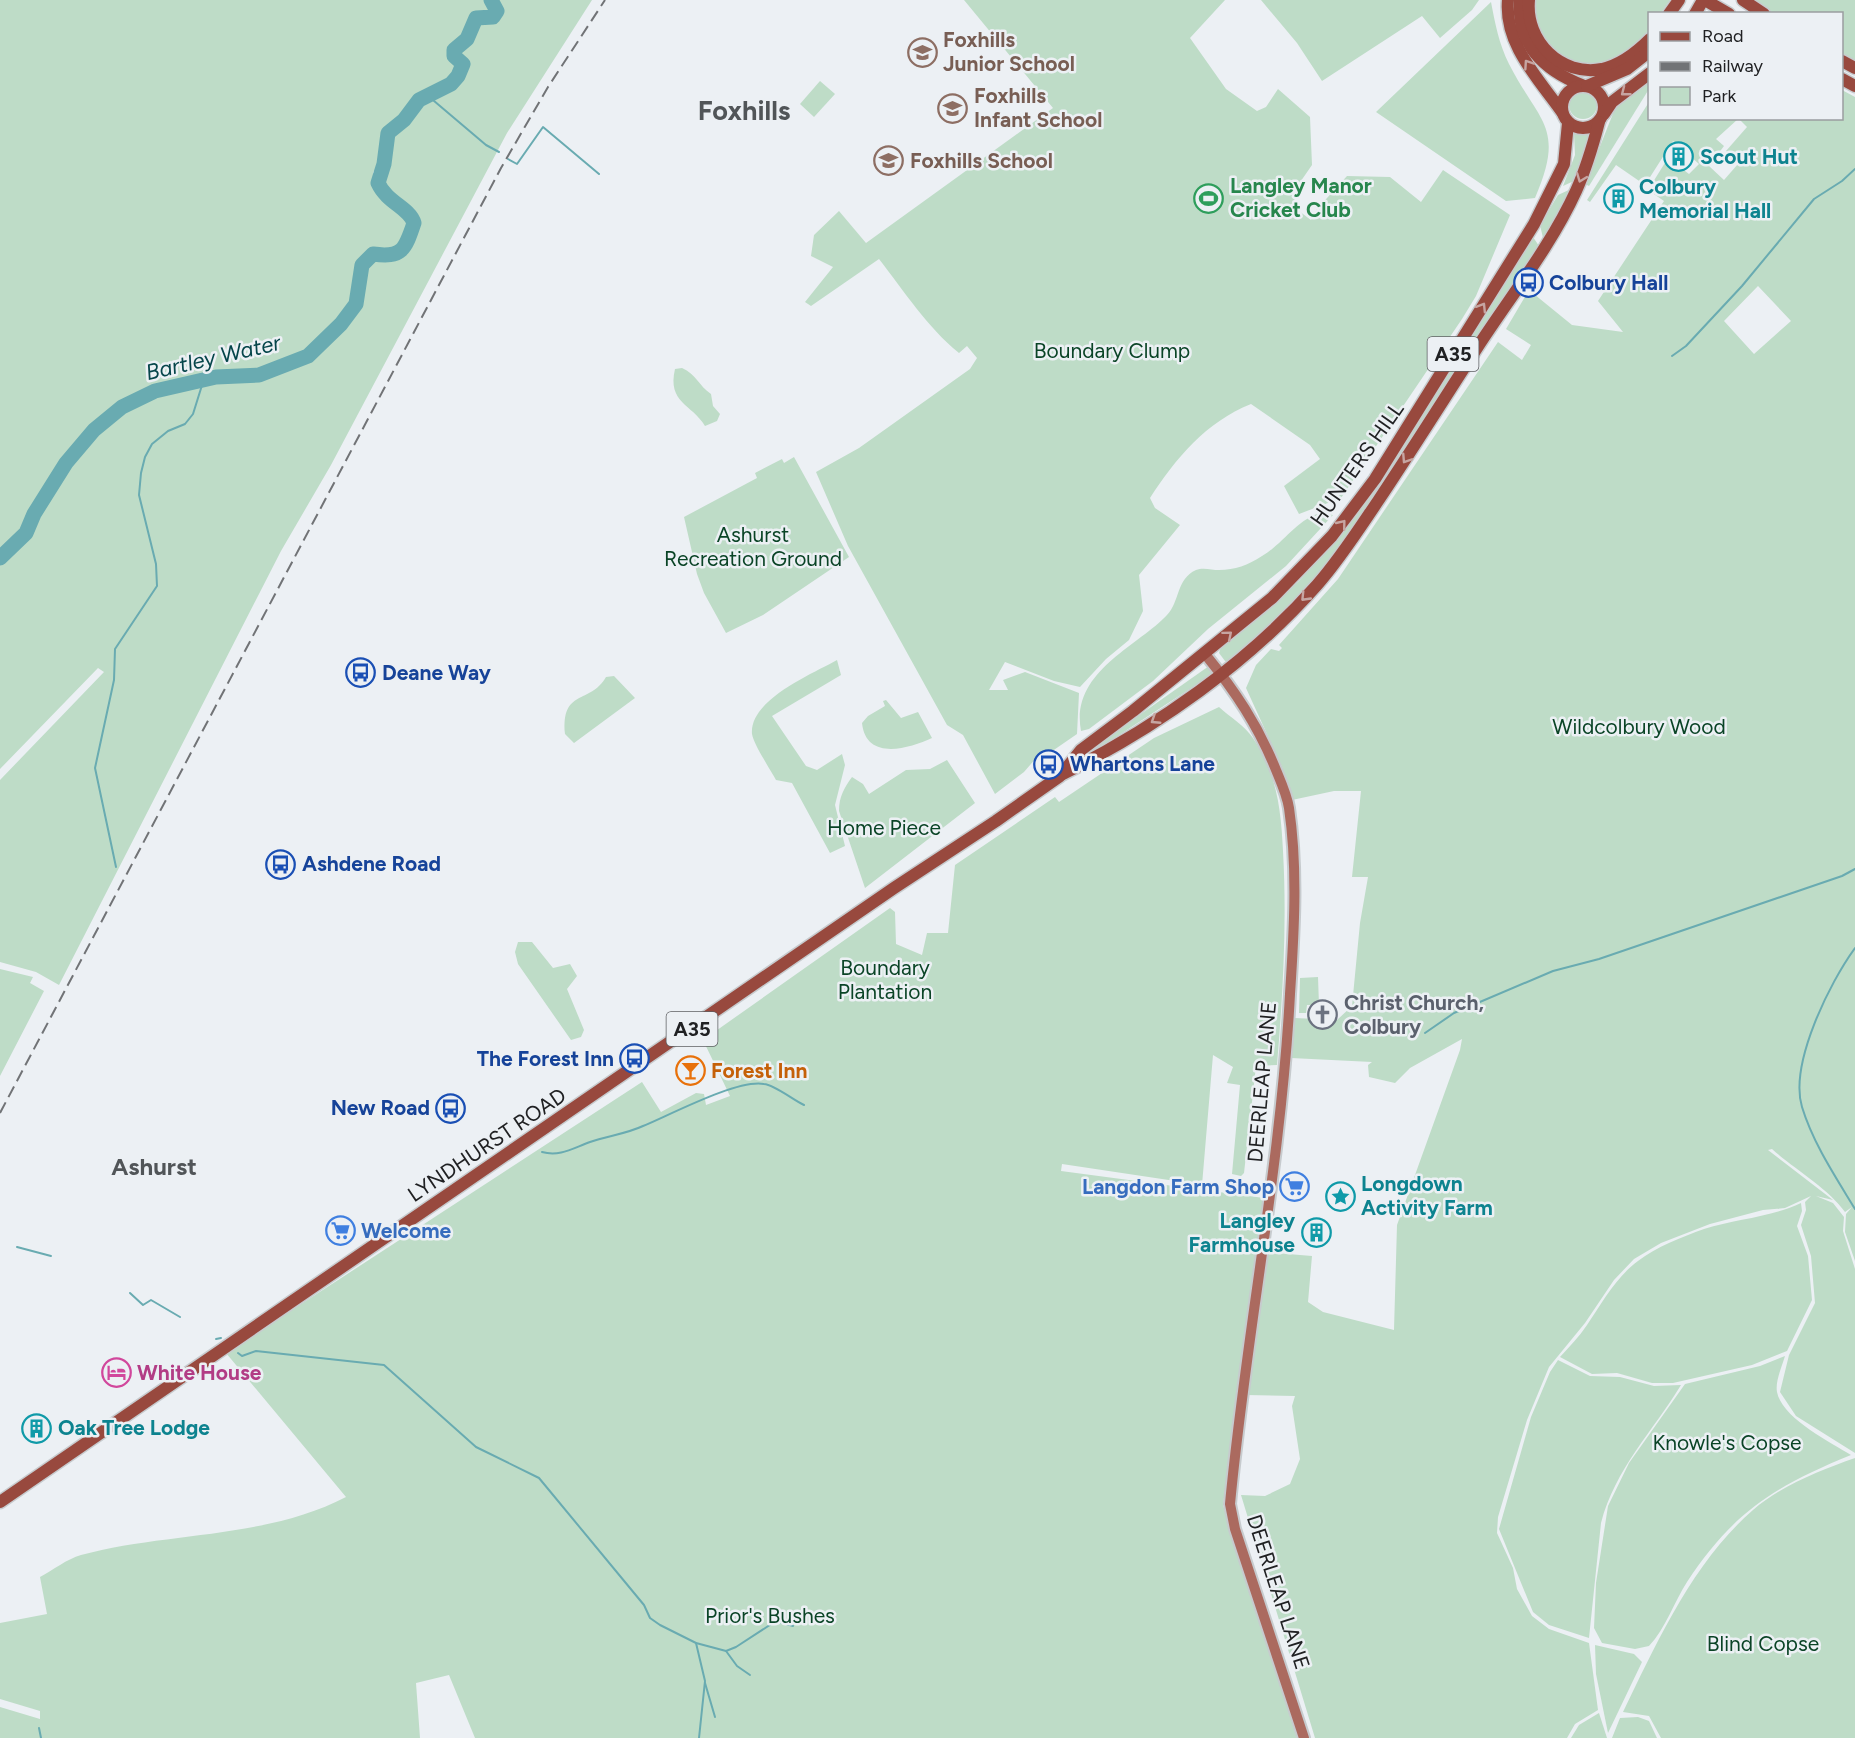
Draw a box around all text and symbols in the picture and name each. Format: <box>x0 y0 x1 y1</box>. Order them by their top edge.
legend <box>1648 12 1843 120</box>
text: Road <box>1702 25 1743 47</box>
place label: Foxhills Junior School <box>943 27 1075 76</box>
school or university icon: Foxhills Junior School <box>906 36 938 68</box>
text: Railway <box>1702 55 1764 77</box>
one-way arrow <box>1524 60 1535 71</box>
place label: Foxhills Infant School <box>974 83 1102 132</box>
one-way arrow <box>1621 84 1632 95</box>
text: Park <box>1702 85 1737 107</box>
school or university icon: Foxhills Infant School <box>937 92 969 124</box>
district label: Foxhills <box>698 94 791 127</box>
building icon: Scout Hut <box>1663 141 1695 173</box>
place label: Scout Hut <box>1700 144 1798 169</box>
school or university icon: Foxhills School <box>873 145 905 177</box>
place label: Foxhills School <box>910 148 1053 173</box>
one-way arrow <box>1576 172 1589 182</box>
place label: Langley Manor Cricket Club <box>1230 173 1372 222</box>
place label: Colbury Memorial Hall <box>1639 174 1771 223</box>
sports icon: Langley Manor Cricket Club <box>1193 182 1225 214</box>
building icon: Colbury Memorial Hall <box>1602 183 1634 215</box>
bus stop icon: Colbury Hall <box>1512 267 1544 299</box>
place label: Colbury Hall <box>1549 270 1668 295</box>
one-way arrow <box>1475 303 1486 314</box>
water label: Bartley Water <box>143 329 285 386</box>
road number: A35 <box>1428 337 1478 371</box>
park label: Boundary Clump <box>1034 338 1190 363</box>
street label: HUNTERS HILL <box>1305 397 1409 530</box>
one-way arrow <box>1401 453 1413 463</box>
one-way arrow <box>1335 520 1346 531</box>
park label: Ashurst Recreation Ground <box>664 522 842 571</box>
one-way arrow <box>1302 590 1313 601</box>
one-way arrow <box>1221 631 1232 642</box>
bus stop icon: Deane Way <box>345 657 377 689</box>
place label: Deane Way <box>382 660 492 685</box>
one-way arrow <box>1151 713 1162 724</box>
park label: Wildcolbury Wood <box>1552 714 1726 739</box>
bus stop icon: Whartons Lane <box>1033 748 1065 780</box>
place label: Whartons Lane <box>1070 751 1215 776</box>
park label: Home Piece <box>827 815 941 840</box>
bus stop icon: Ashdene Road <box>265 848 297 880</box>
place label: Ashdene Road <box>302 851 441 876</box>
park label: Boundary Plantation <box>838 955 932 1004</box>
place label: Christ Church, Colbury <box>1344 990 1484 1039</box>
church icon: Christ Church, Colbury <box>1307 999 1339 1031</box>
street label: DEERLEAP LANE <box>1242 1001 1281 1163</box>
road number: A35 <box>666 1012 718 1046</box>
bus stop icon: The Forest Inn <box>619 1043 651 1075</box>
place label: The Forest Inn <box>477 1046 614 1071</box>
bar icon: Forest Inn <box>674 1055 706 1087</box>
place label: Forest Inn <box>711 1058 807 1083</box>
street label: LYNDHURST ROAD <box>403 1082 571 1207</box>
bus stop icon: New Road <box>435 1092 467 1124</box>
place label: New Road <box>331 1095 430 1120</box>
district label: Ashurst <box>111 1152 197 1181</box>
supermarket icon: Langdon Farm Shop <box>1279 1171 1311 1203</box>
place label: Longdown Activity Farm <box>1361 1171 1493 1220</box>
place label: Langdon Farm Shop <box>1082 1174 1274 1199</box>
place icon: Longdown Activity Farm <box>1324 1180 1356 1212</box>
place label: Langley Farmhouse <box>1189 1208 1296 1257</box>
supermarket icon: Welcome <box>324 1215 356 1247</box>
building icon: Langley Farmhouse <box>1300 1217 1332 1249</box>
place label: Welcome <box>361 1218 452 1243</box>
hotel icon: White House <box>100 1357 132 1389</box>
place label: White House <box>137 1360 262 1385</box>
building icon: Oak Tree Lodge <box>21 1412 53 1444</box>
place label: Oak Tree Lodge <box>58 1415 210 1440</box>
park label: Knowle's Copse <box>1652 1430 1802 1455</box>
street label: DEERLEAP LANE <box>1242 1511 1315 1672</box>
park label: Prior's Bushes <box>705 1603 835 1628</box>
park label: Blind Copse <box>1707 1631 1819 1656</box>

